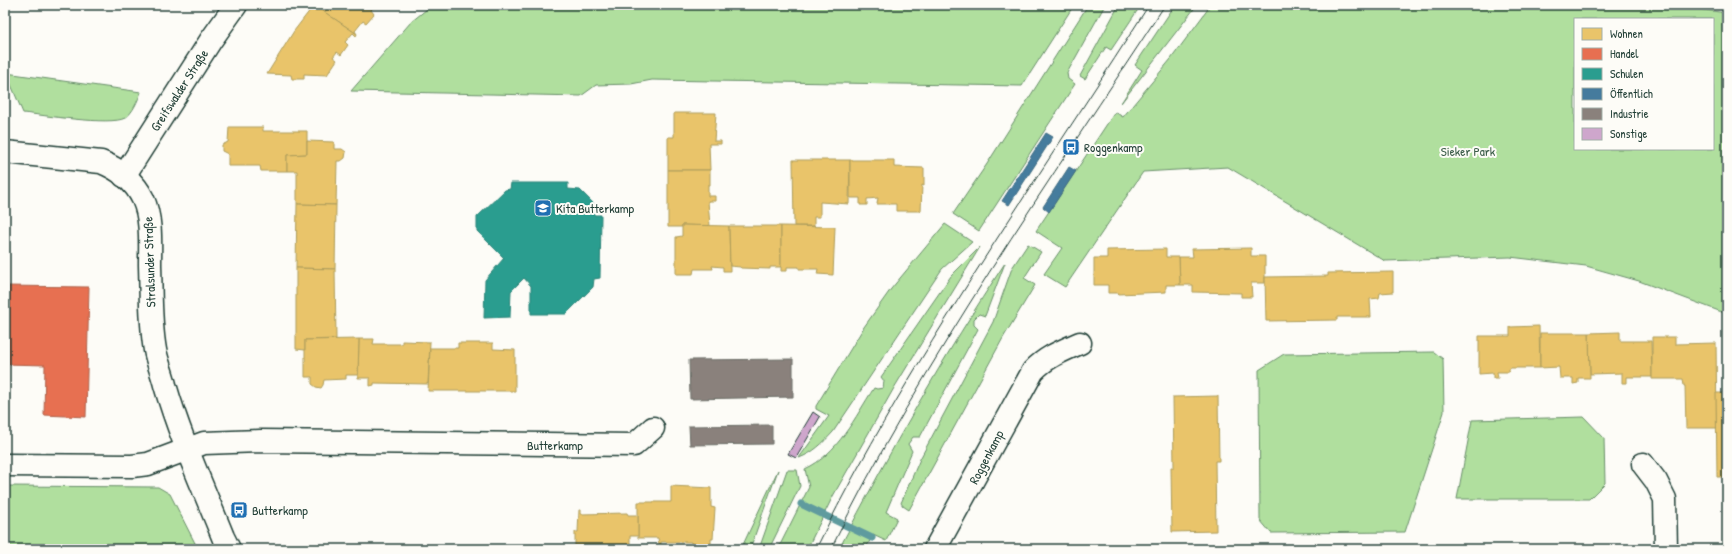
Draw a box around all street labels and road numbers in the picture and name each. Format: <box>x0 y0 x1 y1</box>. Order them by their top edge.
street label: Greifswalder Straße <box>146 46 212 134</box>
street label: Stralsunder Straße <box>138 216 160 308</box>
street label: Roggenkamp <box>964 426 1008 487</box>
street label: Butterkamp <box>527 436 583 454</box>

